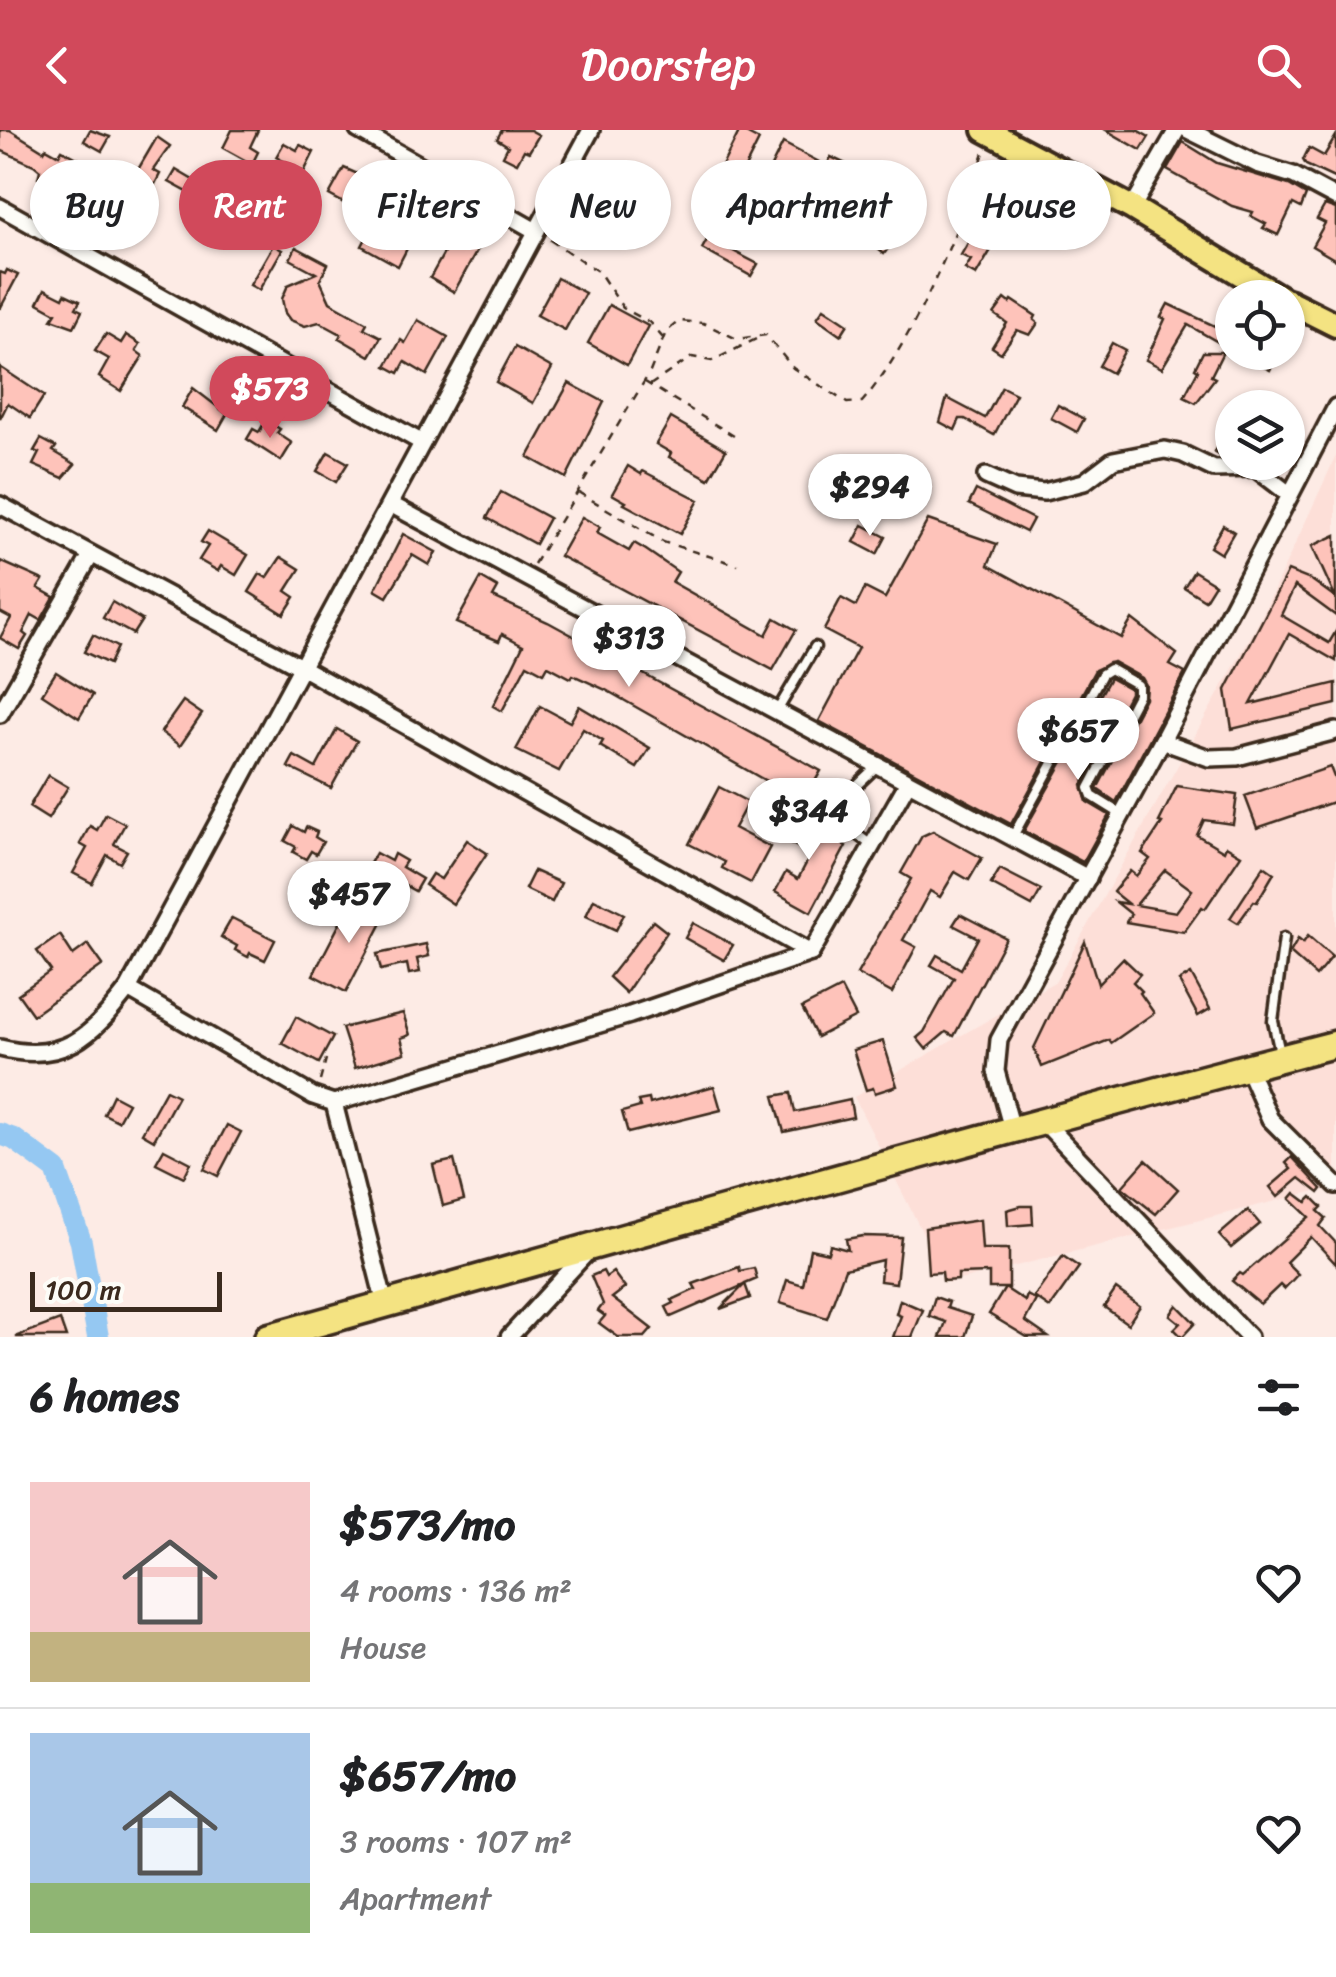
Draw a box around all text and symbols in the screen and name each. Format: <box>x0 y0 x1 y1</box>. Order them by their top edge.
text: Doorstep <box>580 25 756 105</box>
icon: back <box>30 38 85 93</box>
icon: search <box>1251 38 1306 93</box>
chip: Buy <box>30 160 159 250</box>
chip: Rent <box>179 160 322 250</box>
chip: Filters <box>342 160 515 250</box>
chip: New <box>535 160 671 250</box>
chip: Apartment <box>691 160 927 250</box>
chip: House <box>947 160 1111 250</box>
map controls <box>1215 280 1305 480</box>
button: locate <box>1215 280 1305 370</box>
pin: $573 <box>211 356 329 441</box>
text: $573 <box>232 360 308 417</box>
button: layers <box>1215 390 1305 480</box>
pin: $294 <box>811 454 929 539</box>
text: $294 <box>830 458 910 515</box>
pin: $313 <box>570 605 688 690</box>
text: $313 <box>594 609 664 666</box>
pin: $657 <box>1019 698 1137 783</box>
text: $657 <box>1039 702 1117 759</box>
pin: $344 <box>750 778 868 863</box>
text: $344 <box>769 782 849 839</box>
pin: $457 <box>290 861 408 946</box>
text: $457 <box>309 865 389 922</box>
text: 100 m <box>45 1265 121 1314</box>
scale bar <box>30 1267 222 1312</box>
text: 6 homes <box>30 1360 179 1434</box>
icon: filters <box>1251 1370 1306 1425</box>
text: $573/mo <box>340 1488 515 1562</box>
icon: home <box>110 1522 230 1642</box>
icon: heart <box>1251 1555 1306 1610</box>
text: 4 rooms · 136 m² <box>340 1562 572 1619</box>
text: House <box>340 1619 426 1676</box>
text: $657/mo <box>340 1739 516 1813</box>
icon: home <box>110 1773 230 1893</box>
icon: heart <box>1251 1806 1306 1861</box>
text: 3 rooms · 107 m² <box>340 1813 572 1870</box>
text: Apartment <box>340 1870 491 1927</box>

